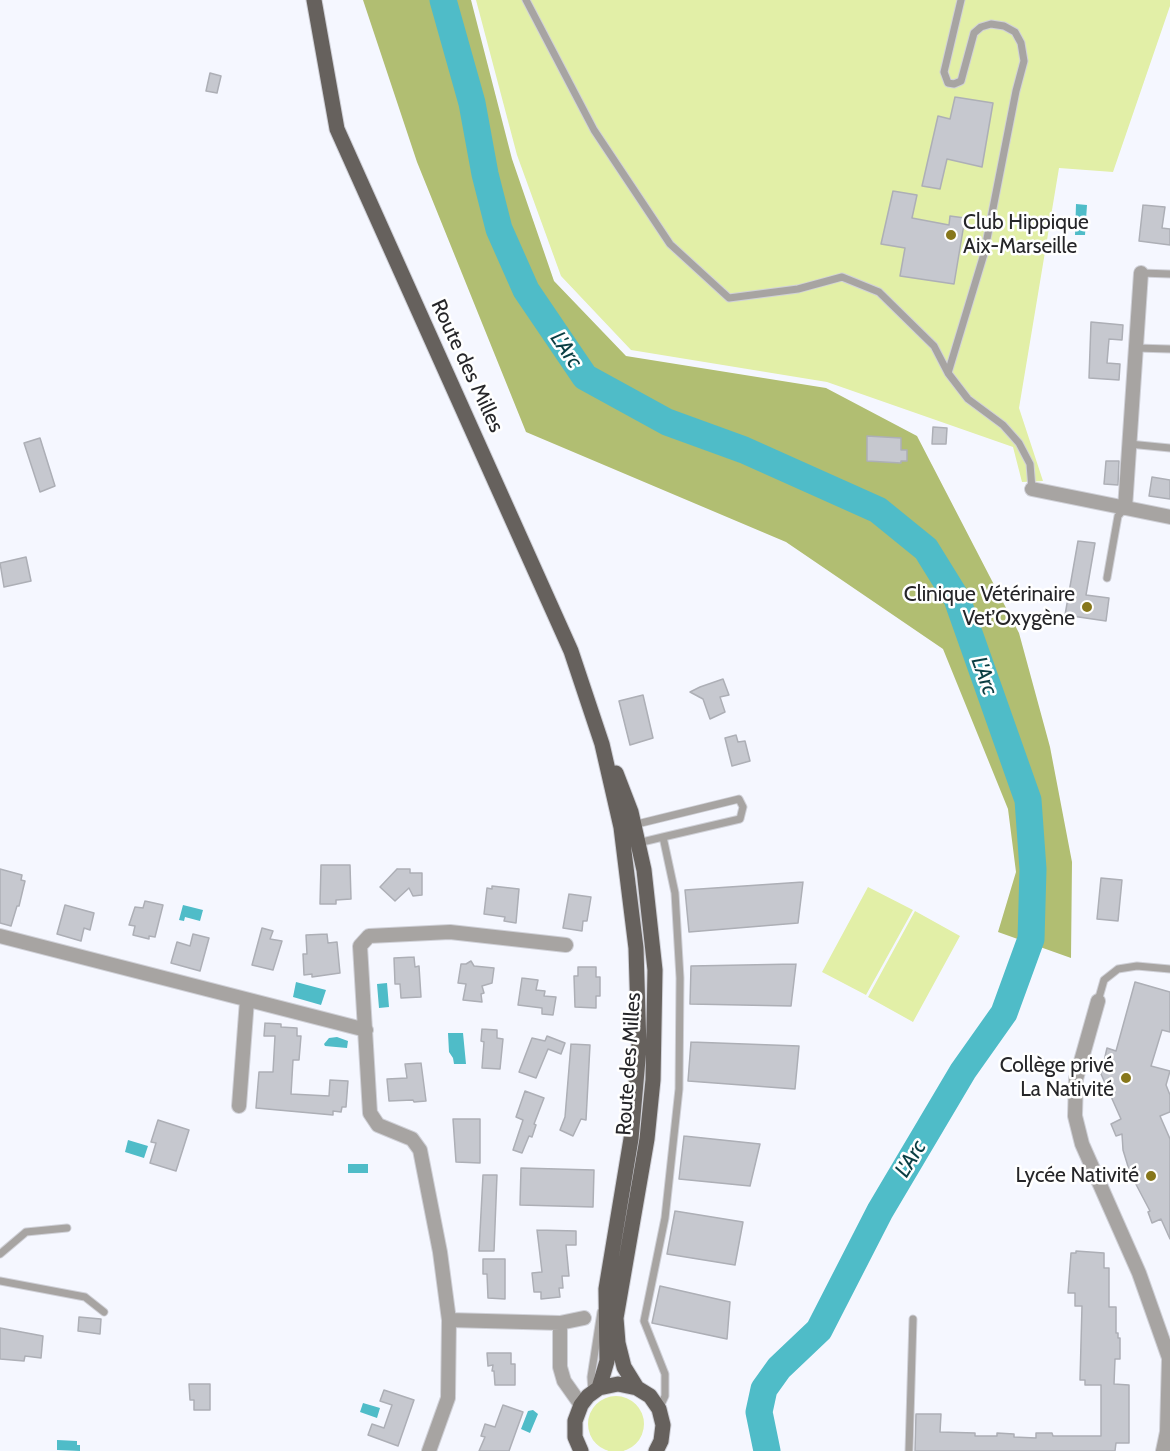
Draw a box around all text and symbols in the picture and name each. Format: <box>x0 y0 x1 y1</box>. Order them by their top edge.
place label: Club Hippique Aix-Marseille <box>963 210 1089 260</box>
marker: Club Hippique Aix-Marseille <box>944 228 958 242</box>
street label: Route des Milles <box>425 296 509 436</box>
water label: L'Arc <box>544 327 588 373</box>
place label: Clinique Vétérinaire Vet’Oxygène <box>904 582 1075 632</box>
marker: Clinique Vétérinaire Vet’Oxygène <box>1080 600 1094 614</box>
water label: L'Arc <box>965 653 1003 699</box>
street label: Route des Milles <box>611 991 647 1137</box>
place label: Collège privé La Nativité <box>1000 1053 1114 1103</box>
marker: Collège privé La Nativité <box>1119 1071 1133 1085</box>
water label: L'Arc <box>890 1136 932 1182</box>
place label: Lycée Nativité <box>1016 1163 1139 1189</box>
marker: Lycée Nativité <box>1144 1169 1158 1183</box>

